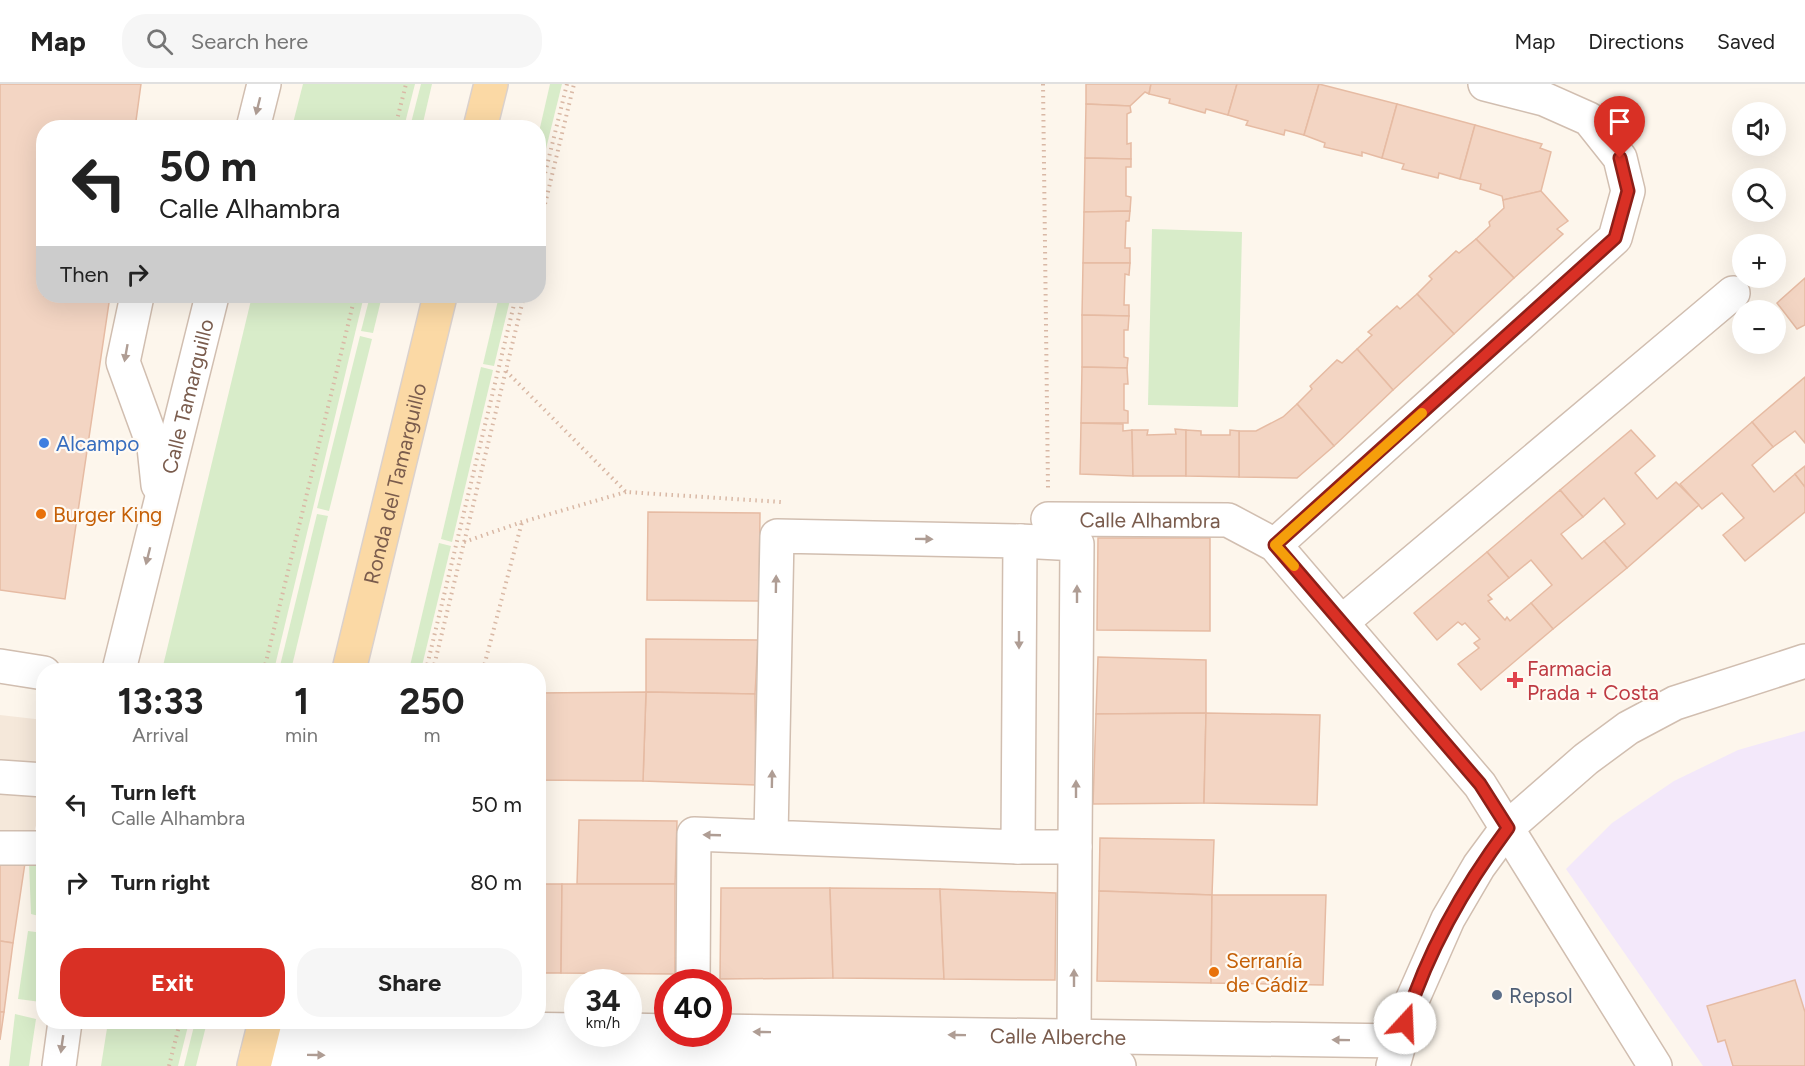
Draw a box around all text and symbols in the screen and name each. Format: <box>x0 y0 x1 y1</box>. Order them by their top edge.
search box <box>122 14 542 68</box>
text: Map <box>30 24 86 58</box>
icon: search <box>143 25 176 58</box>
text: Search here <box>191 28 308 55</box>
text: Map <box>1514 29 1555 54</box>
text: Directions <box>1588 29 1684 54</box>
text: Saved <box>1717 29 1775 54</box>
pin <box>1594 96 1645 158</box>
one-way arrow <box>253 97 263 115</box>
map controls <box>1732 102 1786 354</box>
button: sound <box>1732 102 1786 156</box>
icon: arrive <box>1603 105 1636 138</box>
text: 50 m <box>159 141 257 192</box>
icon: left <box>60 144 138 222</box>
button: search <box>1732 168 1786 222</box>
text: Calle Alhambra <box>159 192 340 225</box>
button: + <box>1732 234 1786 288</box>
icon: right <box>121 258 154 291</box>
text: Then <box>60 261 109 288</box>
button: − <box>1732 300 1786 354</box>
street label: Calle Tamarguillo <box>156 316 218 476</box>
one-way arrow <box>121 344 130 363</box>
street label: Ronda del Tamarguillo <box>358 380 431 586</box>
place label: Alcampo <box>56 431 139 456</box>
marker: Alcampo <box>37 436 51 450</box>
place label: Burger King <box>53 502 162 527</box>
marker: Burger King <box>34 507 48 521</box>
street label: Calle Alhambra <box>1079 507 1221 532</box>
one-way arrow <box>914 534 933 544</box>
one-way arrow <box>142 547 152 565</box>
one-way arrow <box>771 574 781 593</box>
one-way arrow <box>1072 584 1082 603</box>
one-way arrow <box>1015 630 1024 649</box>
place label: Farmacia Prada + Costa <box>1527 656 1659 705</box>
marker: Farmacia Prada + Costa <box>1508 673 1522 687</box>
text: 13:33 <box>118 680 204 723</box>
text: 1 <box>294 680 309 723</box>
text: 250 <box>399 680 465 723</box>
text: Arrival <box>132 723 189 747</box>
text: min <box>285 723 318 747</box>
text: m <box>423 723 440 747</box>
one-way arrow <box>767 769 777 788</box>
text: Turn left <box>111 779 197 806</box>
one-way arrow <box>1071 779 1081 798</box>
icon: left <box>60 788 93 821</box>
text: 50 m <box>471 791 522 818</box>
text: Calle Alhambra <box>111 806 245 830</box>
one-way arrow <box>703 830 722 840</box>
icon: right <box>60 866 93 899</box>
text: Turn right <box>111 869 210 896</box>
text: 80 m <box>470 869 522 896</box>
button: Exit <box>60 948 285 1017</box>
button: Share <box>297 948 522 1017</box>
place label: Serranía de Cádiz <box>1226 948 1308 997</box>
marker: Serranía de Cádiz <box>1207 965 1221 979</box>
one-way arrow <box>1070 968 1079 987</box>
speed limit sign: 40 <box>654 969 732 1047</box>
text: 34 <box>585 982 621 1019</box>
place label: Repsol <box>1509 983 1573 1008</box>
marker: Repsol <box>1490 988 1504 1002</box>
position arrow <box>1373 991 1437 1055</box>
text: km/h <box>586 1014 620 1032</box>
street label: Calle Alberche <box>990 1022 1126 1049</box>
one-way arrow <box>752 1027 771 1037</box>
one-way arrow <box>947 1030 966 1039</box>
one-way arrow <box>57 1034 66 1053</box>
one-way arrow <box>1331 1035 1350 1045</box>
one-way arrow <box>306 1050 325 1060</box>

